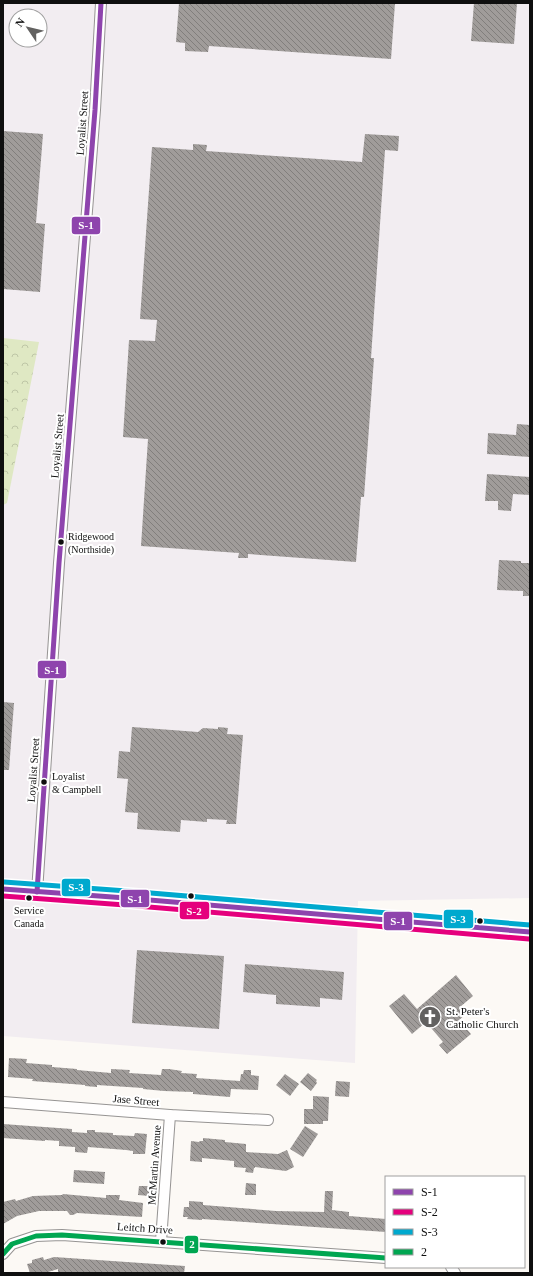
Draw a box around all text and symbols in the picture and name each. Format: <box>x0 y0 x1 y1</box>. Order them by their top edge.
north arrow <box>8 8 48 48</box>
text: N <box>13 16 27 29</box>
street label: Loyalist Street <box>74 90 90 156</box>
line badge: S-1 <box>71 216 101 235</box>
text: S-1 <box>78 219 94 231</box>
street label: Loyalist Street <box>48 413 66 479</box>
place label: Ridgewood (Northside) <box>68 531 114 556</box>
marker: Ridgewood (Northside) <box>56 537 66 547</box>
line badge: S-1 <box>37 660 67 679</box>
text: S-1 <box>44 664 60 676</box>
street label: Loyalist Street <box>25 737 41 803</box>
place label: Loyalist & Campbell <box>52 771 101 795</box>
marker: Loyalist & Campbell <box>39 777 49 787</box>
line badge: S-3 <box>61 878 91 897</box>
text: S-3 <box>68 881 84 893</box>
line badge: S-1 <box>120 889 150 908</box>
unlabelled marker <box>186 891 196 901</box>
marker: Service Canada <box>24 893 34 903</box>
text: S-1 <box>127 893 143 905</box>
line badge: S-2 <box>179 901 210 920</box>
place label: Service Canada <box>14 905 45 929</box>
text: S-2 <box>186 905 202 917</box>
line badge: S-3 <box>443 909 474 929</box>
line badge: S-1 <box>383 911 413 931</box>
text: S-3 <box>450 913 466 925</box>
text: S-1 <box>390 915 406 927</box>
unlabelled marker <box>475 916 485 926</box>
church icon: St. Peter's Catholic Church <box>417 1004 443 1030</box>
place label: St. Peter's Catholic Church <box>446 1005 519 1030</box>
street label: Jase Street <box>112 1092 160 1108</box>
street label: McMartin Avenue <box>145 1124 163 1205</box>
legend <box>385 1176 525 1268</box>
text: S-1 <box>421 1185 438 1199</box>
text: S-2 <box>421 1205 438 1219</box>
street label: Leitch Drive <box>117 1220 173 1236</box>
text: S-3 <box>421 1225 438 1239</box>
line badge: 2 <box>184 1235 199 1254</box>
unlabelled marker <box>158 1237 168 1247</box>
text: 2 <box>189 1238 195 1250</box>
text: 2 <box>421 1245 427 1259</box>

